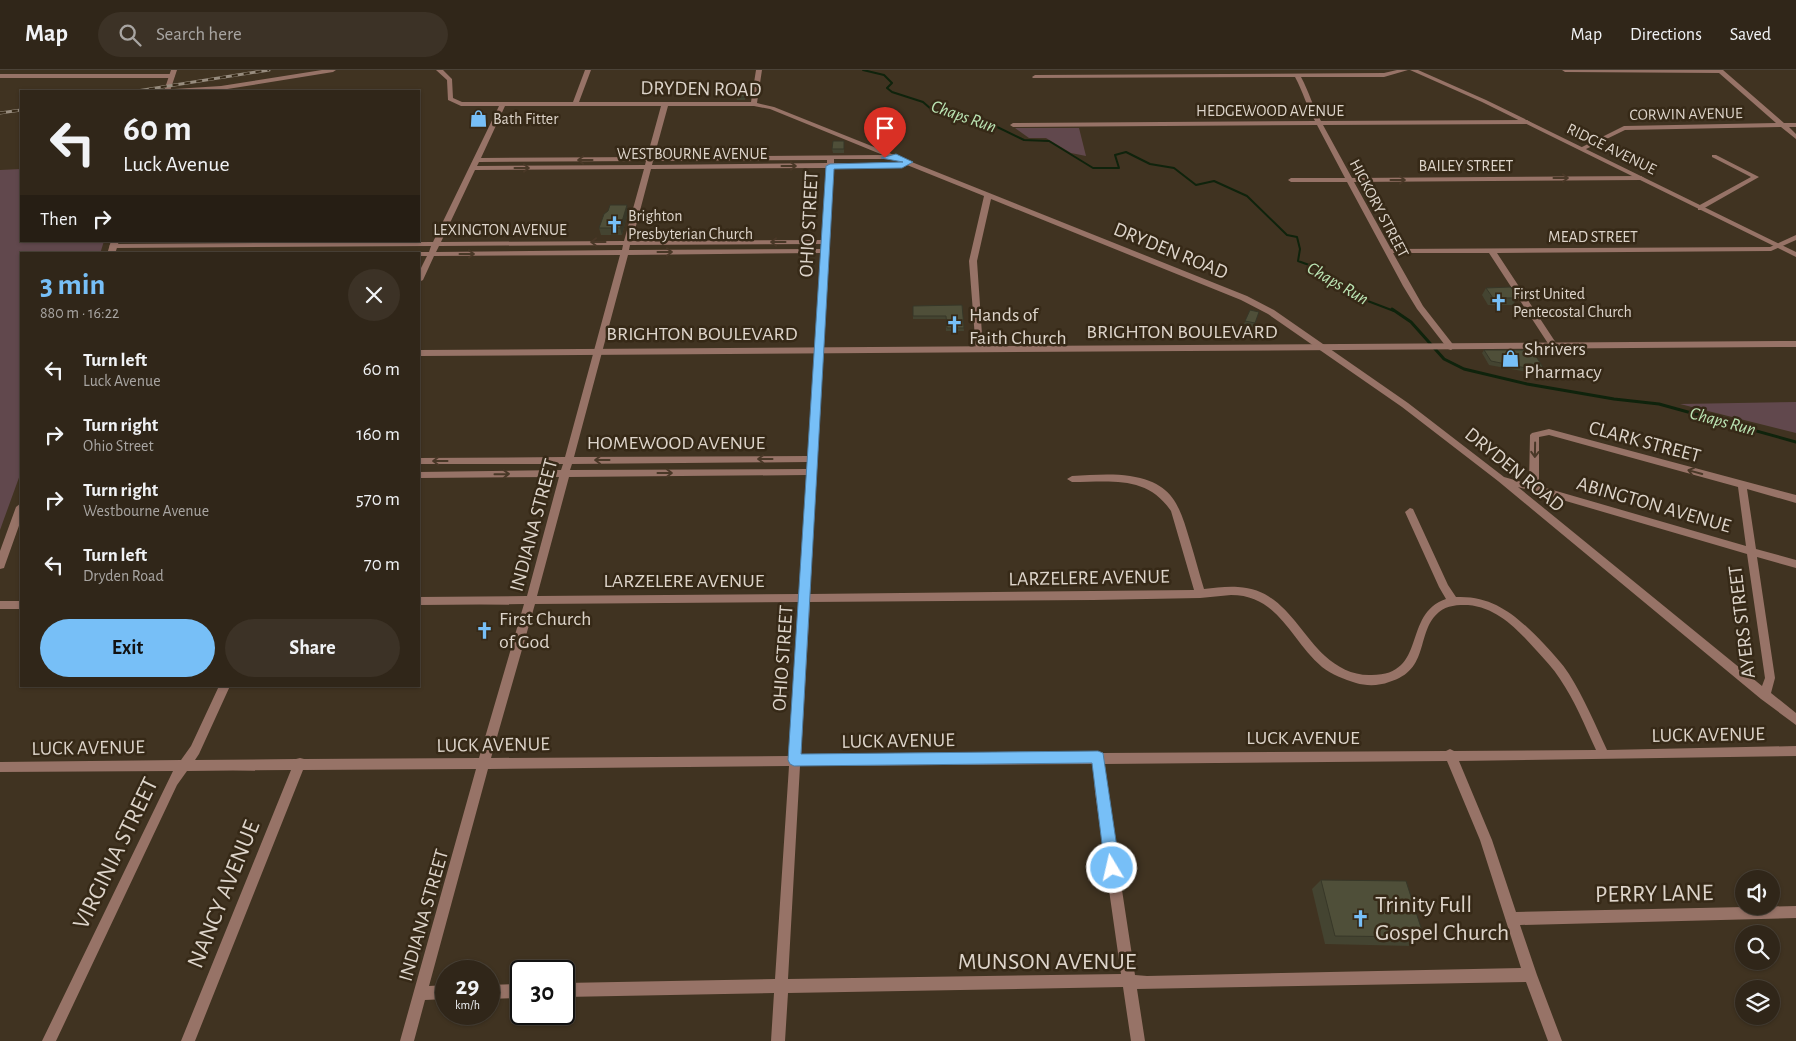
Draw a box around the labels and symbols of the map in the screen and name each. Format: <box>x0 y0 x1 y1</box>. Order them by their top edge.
street label: DRYDEN ROAD <box>640 78 762 100</box>
water label: Chaps Run <box>929 97 999 136</box>
street label: HEDGEWOOD AVENUE <box>1196 103 1344 119</box>
street label: CORWIN AVENUE <box>1629 105 1743 123</box>
pin <box>864 107 906 158</box>
shop icon: Bath Fitter <box>469 108 489 128</box>
place label: Bath Fitter <box>493 111 559 127</box>
street label: RIDGE AVENUE <box>1564 120 1659 178</box>
street label: WESTBOURNE AVENUE <box>617 146 767 162</box>
one-way arrow <box>578 155 594 165</box>
street label: HICKORY STREET <box>1347 157 1412 260</box>
street label: BAILEY STREET <box>1419 158 1514 174</box>
one-way arrow <box>781 161 797 171</box>
one-way arrow <box>514 163 530 173</box>
street label: OHIO STREET <box>796 170 822 278</box>
one-way arrow <box>1552 173 1568 183</box>
one-way arrow <box>1390 175 1406 184</box>
place label: Brighton Presbyterian Church <box>628 208 753 243</box>
church icon: Brighton Presbyterian Church <box>604 214 624 234</box>
street label: DRYDEN ROAD <box>1111 219 1231 283</box>
street label: LEXINGTON AVENUE <box>433 222 567 238</box>
street label: MEAD STREET <box>1548 229 1638 245</box>
one-way arrow <box>590 237 606 247</box>
one-way arrow <box>770 237 786 247</box>
one-way arrow <box>656 247 673 257</box>
one-way arrow <box>459 249 475 259</box>
water label: Chaps Run <box>1304 259 1371 309</box>
place label: First United Pentecostal Church <box>1513 286 1632 320</box>
church icon: First United Pentecostal Church <box>1489 292 1509 312</box>
place label: Hands of Faith Church <box>969 305 1067 348</box>
church icon: Hands of Faith Church <box>945 315 965 335</box>
street label: BRIGHTON BOULEVARD <box>1086 322 1278 342</box>
street label: BRIGHTON BOULEVARD <box>606 324 798 344</box>
place label: Shrivers Pharmacy <box>1524 339 1602 382</box>
shop icon: Shrivers Pharmacy <box>1500 349 1520 369</box>
water label: Chaps Run <box>1688 405 1758 439</box>
street label: CLARK STREET <box>1587 417 1703 467</box>
street label: DRYDEN ROAD <box>1461 424 1568 516</box>
street label: HOMEWOOD AVENUE <box>587 433 766 453</box>
one-way arrow <box>1530 441 1540 457</box>
one-way arrow <box>757 454 773 464</box>
one-way arrow <box>594 455 610 465</box>
one-way arrow <box>432 456 448 466</box>
street label: INDIANA STREET <box>507 457 561 594</box>
one-way arrow <box>1687 467 1703 477</box>
one-way arrow <box>656 468 673 478</box>
one-way arrow <box>494 469 510 479</box>
street label: ABINGTON AVENUE <box>1574 473 1733 537</box>
street label: AYERS STREET <box>1725 564 1759 680</box>
street label: LARZELERE AVENUE <box>1008 567 1170 589</box>
street label: LARZELERE AVENUE <box>603 571 765 591</box>
street label: OHIO STREET <box>769 604 797 712</box>
place label: First Church of God <box>499 609 591 652</box>
church icon: First Church of God <box>475 620 495 640</box>
street label: LUCK AVENUE <box>1651 724 1765 746</box>
street label: LUCK AVENUE <box>1246 728 1360 748</box>
street label: LUCK AVENUE <box>841 730 955 752</box>
street label: LUCK AVENUE <box>436 734 550 756</box>
street label: LUCK AVENUE <box>31 737 145 759</box>
street label: VIRGINIA STREET <box>69 774 163 933</box>
street label: NANCY AVENUE <box>183 817 265 972</box>
position arrow <box>1085 841 1137 893</box>
street label: INDIANA STREET <box>396 847 452 984</box>
street label: PERRY LANE <box>1595 881 1714 907</box>
place label: Trinity Full Gospel Church <box>1375 893 1509 945</box>
church icon: Trinity Full Gospel Church <box>1351 908 1371 928</box>
street label: MUNSON AVENUE <box>958 950 1137 974</box>
speed limit sign: 30 <box>510 960 575 1025</box>

